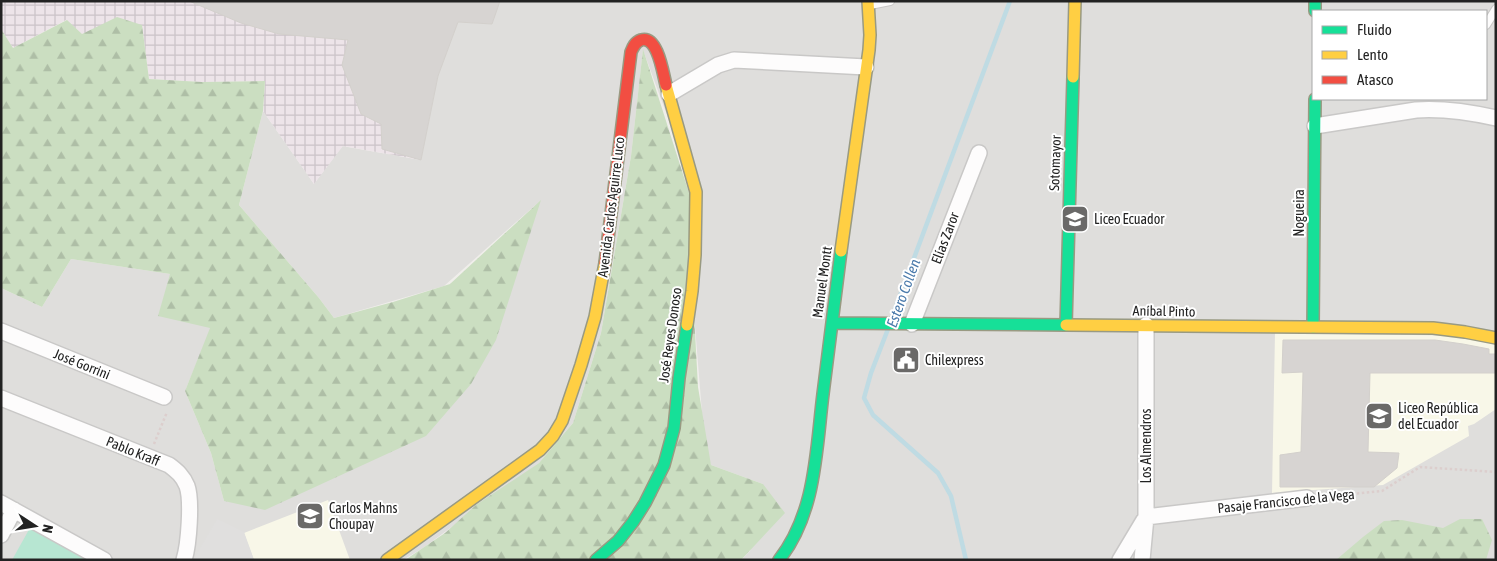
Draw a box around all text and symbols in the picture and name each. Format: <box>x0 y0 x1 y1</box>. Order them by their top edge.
legend <box>1312 10 1487 100</box>
text: Fluido <box>1357 21 1392 38</box>
text: Lento <box>1357 46 1388 63</box>
text: Atasco <box>1357 71 1394 88</box>
street label: Sotomayor <box>1046 134 1064 191</box>
street label: Avenida Carlos Aguirre Luco <box>594 136 628 278</box>
street label: Nogueira <box>1291 189 1307 237</box>
school or university icon: Liceo Ecuador <box>1060 204 1090 234</box>
street label: Elías Zaror <box>928 209 962 266</box>
place label: Liceo Ecuador <box>1094 211 1165 227</box>
street label: Manuel Montt <box>809 245 835 319</box>
water label: Estero Collen <box>883 257 923 329</box>
street label: José Reyes Donoso <box>655 287 685 383</box>
street label: Aníbal Pinto <box>1133 302 1195 320</box>
street label: José Gorrini <box>51 345 113 383</box>
public building icon: Chilexpress <box>891 345 921 375</box>
place label: Chilexpress <box>925 352 984 368</box>
place label: Liceo República del Ecuador <box>1398 400 1479 432</box>
school or university icon: Liceo República del Ecuador <box>1364 401 1394 431</box>
street label: Los Almendros <box>1138 408 1154 483</box>
street label: Pablo Kraff <box>104 433 163 469</box>
street label: Pasaje Francisco de la Vega <box>1217 486 1355 516</box>
place label: Carlos Mahns Choupay <box>329 500 397 532</box>
north arrow <box>10 501 60 551</box>
school or university icon: Carlos Mahns Choupay <box>295 501 325 531</box>
text: N <box>39 523 56 534</box>

